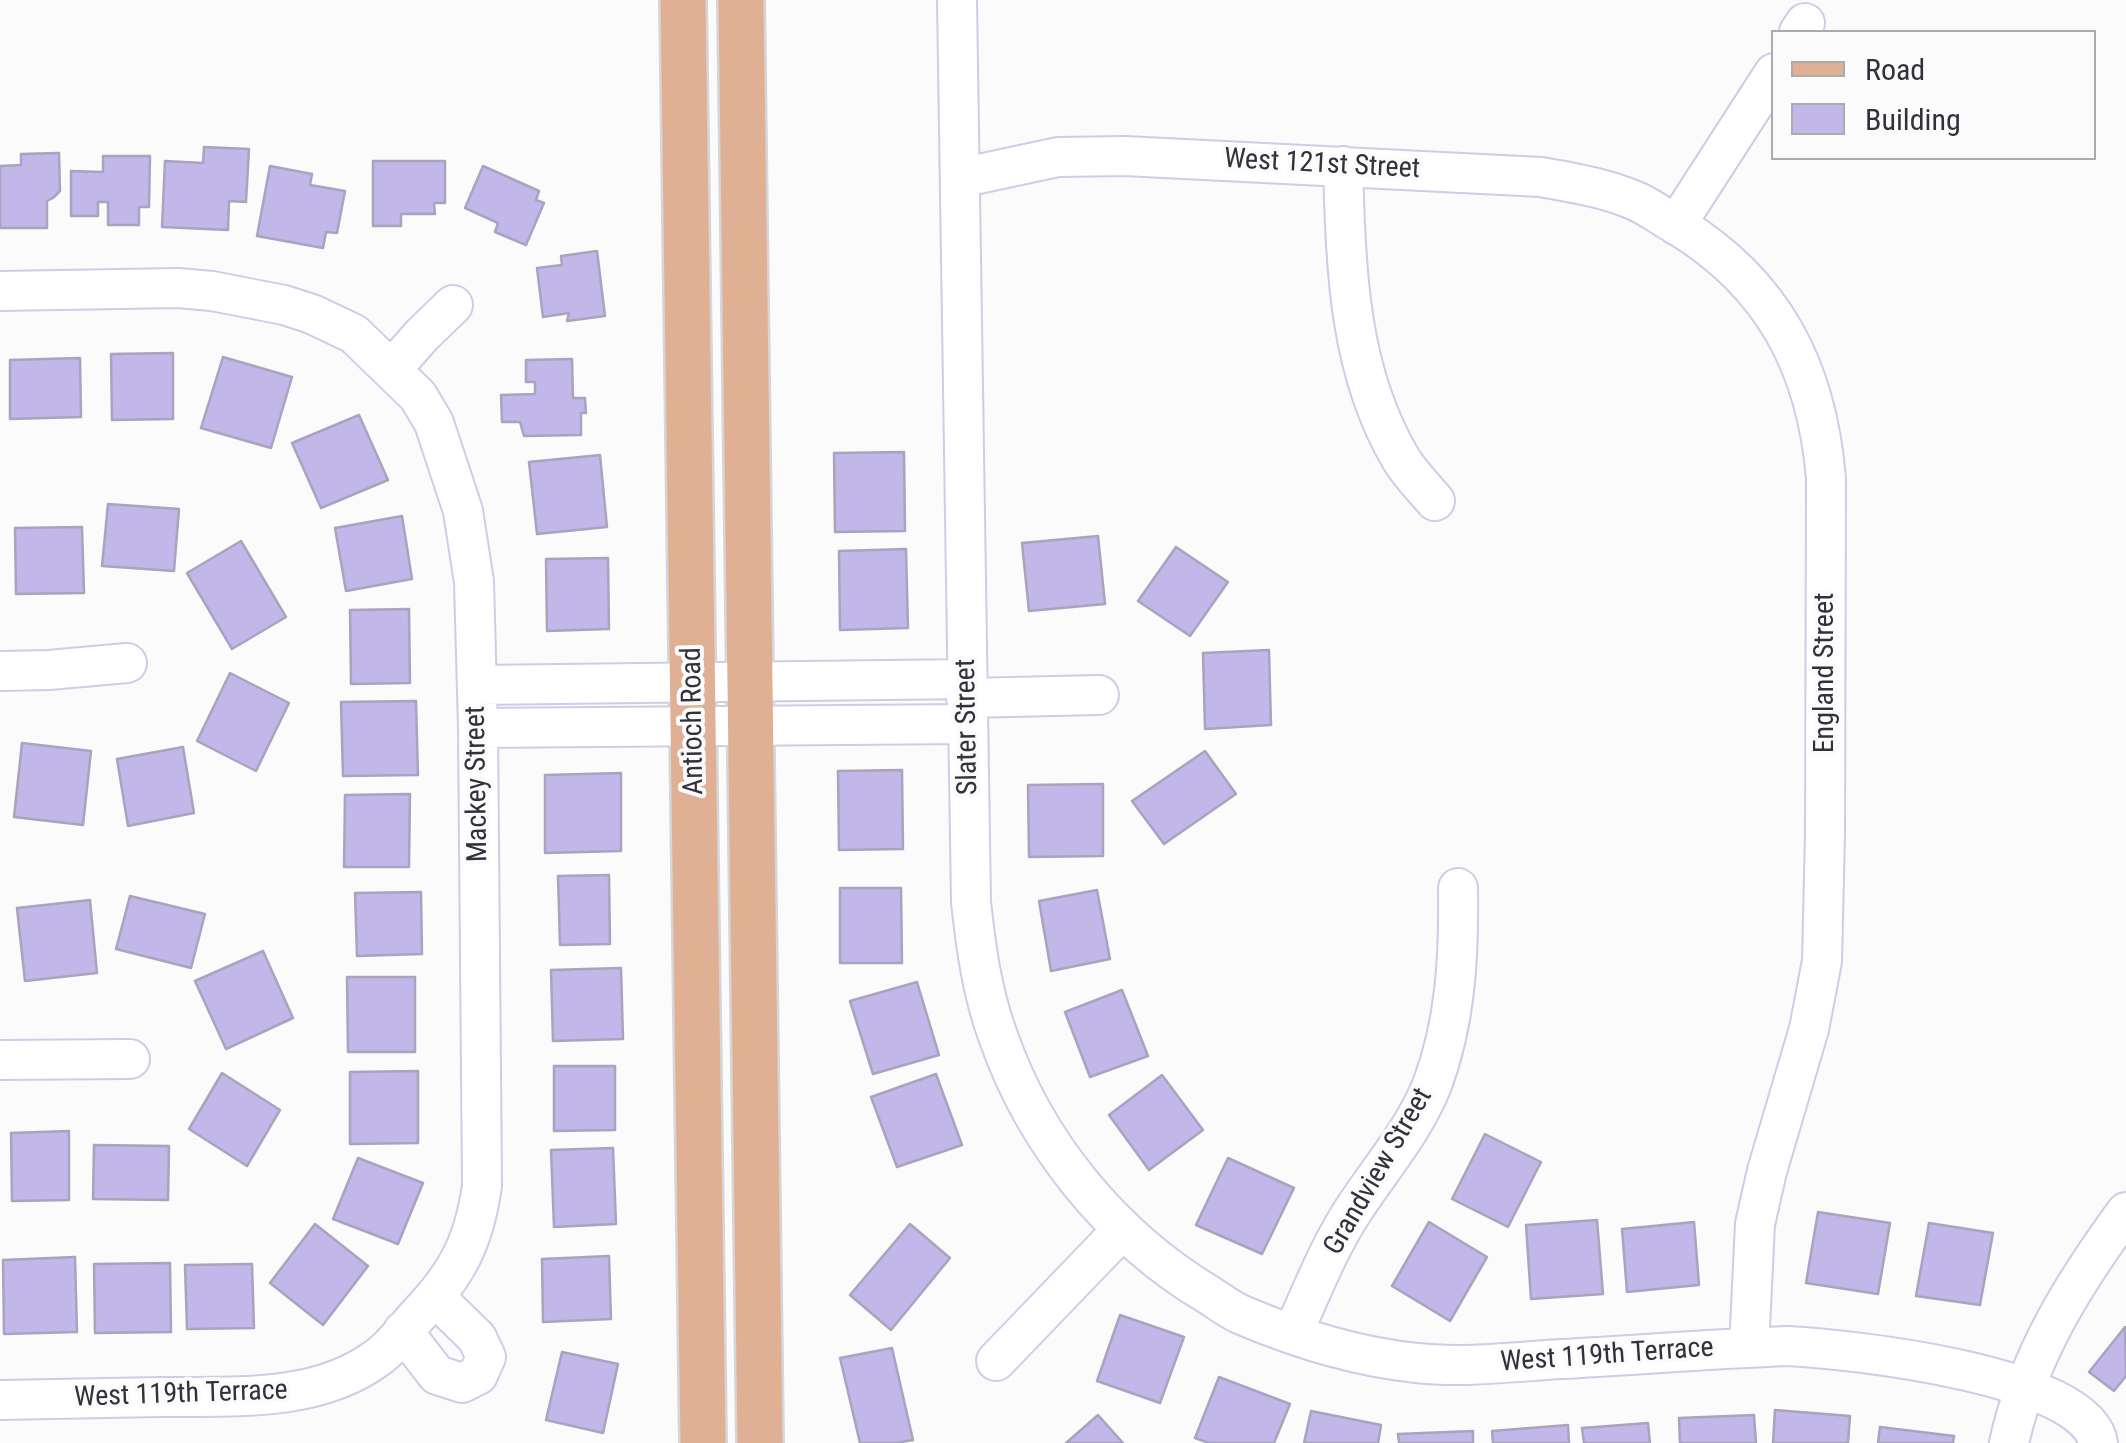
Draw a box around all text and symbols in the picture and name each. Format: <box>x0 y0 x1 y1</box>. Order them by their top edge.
legend <box>1771 30 2096 160</box>
text: Road <box>1865 52 1925 87</box>
text: Building <box>1865 102 1961 137</box>
street label: West 121st Street <box>1223 143 1421 187</box>
street label: England Street <box>1809 593 1843 753</box>
street label: Antioch Road <box>676 647 712 795</box>
street label: Slater Street <box>950 659 986 795</box>
street label: Mackey Street <box>460 705 496 863</box>
street label: Grandview Street <box>1318 1083 1440 1261</box>
street label: West 119th Terrace <box>1499 1332 1715 1380</box>
street label: West 119th Terrace <box>74 1374 288 1416</box>

